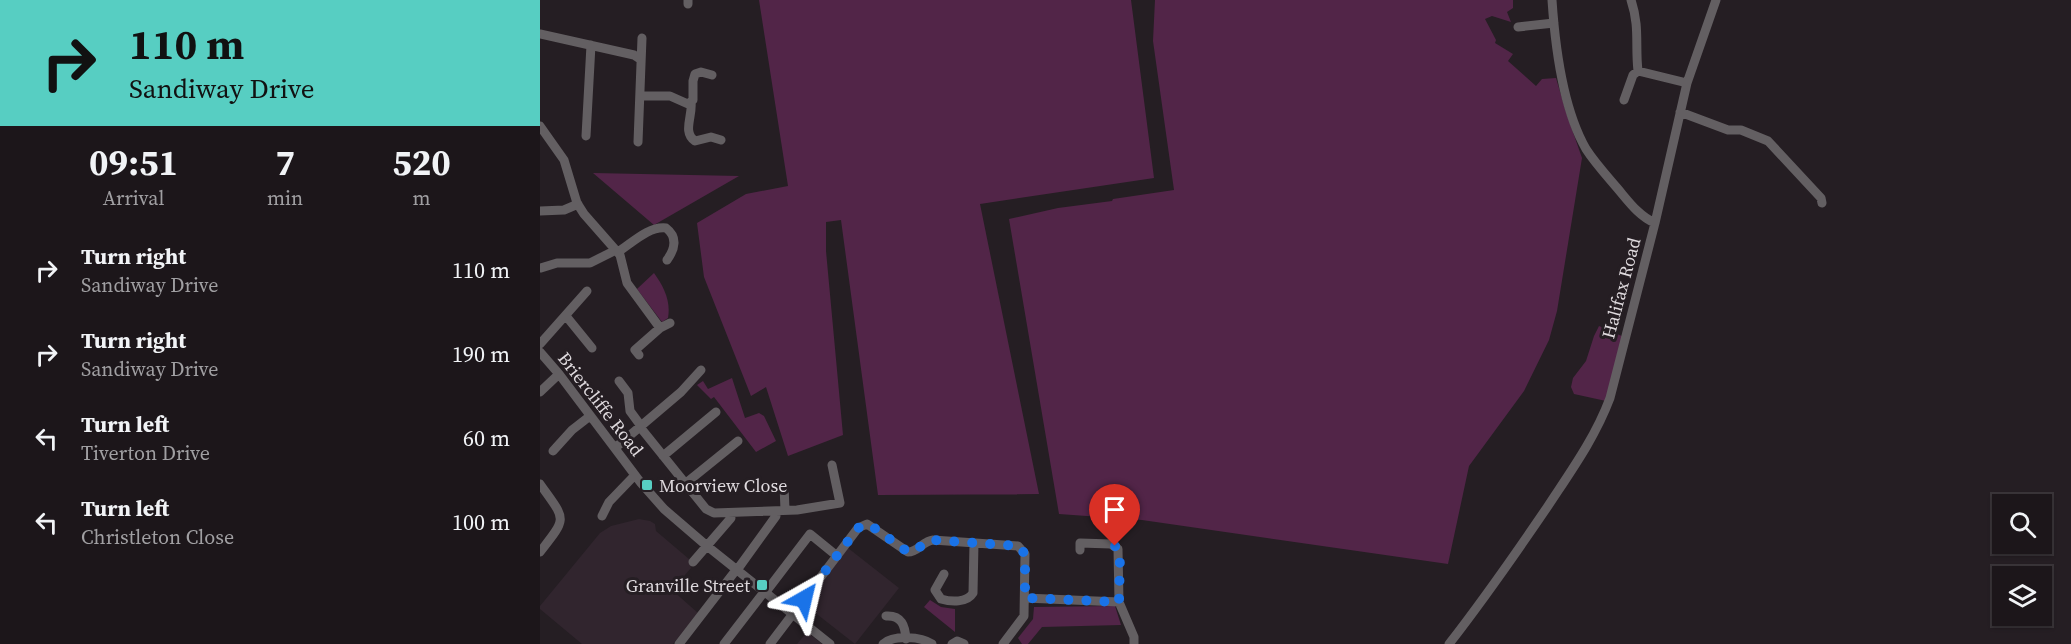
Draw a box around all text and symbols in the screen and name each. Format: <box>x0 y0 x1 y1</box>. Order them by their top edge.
text: 110 m <box>129 15 244 73</box>
icon: right <box>30 24 108 102</box>
text: Sandiway Drive <box>129 70 315 107</box>
text: 09:51 <box>89 138 178 187</box>
text: 7 <box>275 138 295 187</box>
text: 520 <box>392 138 451 187</box>
text: Arrival <box>103 184 164 212</box>
text: min <box>267 184 303 212</box>
text: m <box>413 184 431 212</box>
street label: Halifax Road <box>1596 235 1646 341</box>
text: Turn right <box>81 241 186 271</box>
icon: right <box>30 254 63 287</box>
text: 110 m <box>452 255 510 285</box>
text: Sandiway Drive <box>81 271 219 299</box>
text: Turn right <box>81 325 186 355</box>
icon: right <box>30 338 63 371</box>
text: 190 m <box>452 339 510 369</box>
street label: Briercliffe Road <box>552 347 650 461</box>
text: Sandiway Drive <box>81 355 219 383</box>
text: Turn left <box>81 409 169 439</box>
icon: left <box>30 422 63 455</box>
text: 60 m <box>463 423 510 453</box>
text: Tiverton Drive <box>81 439 210 467</box>
place label: Moorview Close <box>659 473 787 498</box>
marker: Moorview Close <box>640 478 654 492</box>
pin <box>1089 484 1140 546</box>
text: Turn left <box>81 493 169 523</box>
icon: arrive <box>1098 493 1131 526</box>
map controls <box>1992 494 2052 626</box>
button: search <box>1992 494 2052 554</box>
icon: left <box>30 506 63 539</box>
text: 100 m <box>452 507 510 537</box>
text: Christleton Close <box>81 523 234 551</box>
button: layers <box>1992 566 2052 626</box>
position arrow <box>772 567 836 631</box>
place label: Granville Street <box>626 573 750 598</box>
marker: Granville Street <box>755 578 769 592</box>

